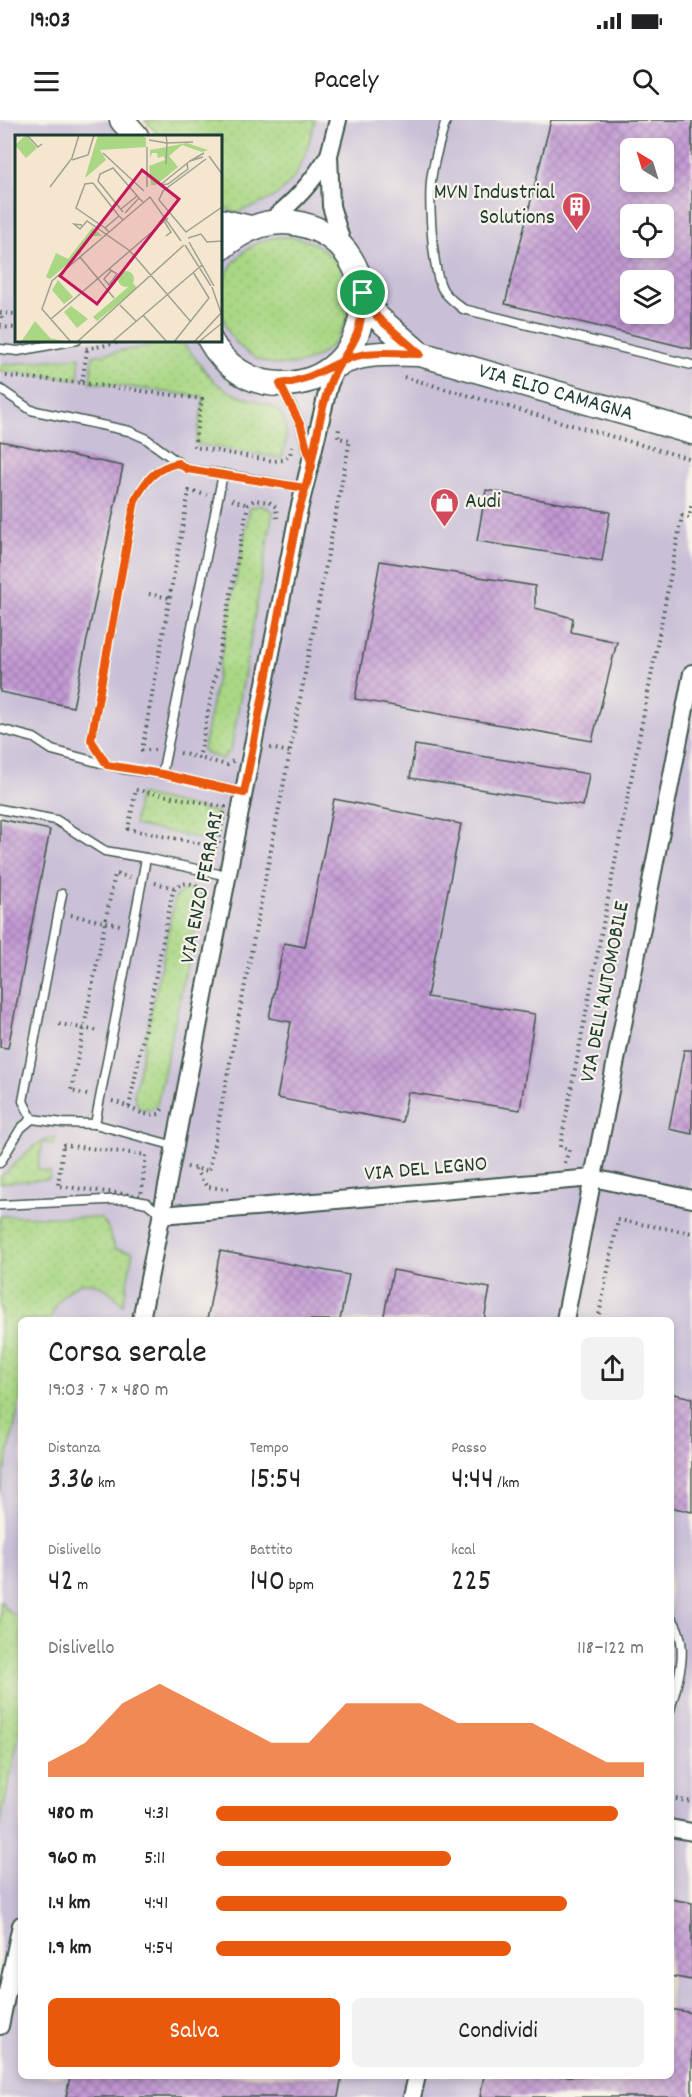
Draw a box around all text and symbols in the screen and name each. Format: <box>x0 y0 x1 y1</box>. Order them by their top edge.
text: 19:03 <box>30 6 70 37</box>
text: Pacely <box>313 62 379 101</box>
icon: menu <box>30 65 63 98</box>
icon: search <box>629 65 662 98</box>
inset map <box>15 135 222 342</box>
north arrow <box>620 138 674 192</box>
map controls <box>620 138 674 324</box>
place label: MVN Industrial Solutions <box>434 178 555 234</box>
building icon: MVN Industrial Solutions <box>560 190 592 232</box>
button: locate <box>620 204 674 258</box>
pin <box>337 267 388 318</box>
button: layers <box>620 270 674 324</box>
icon: arrive <box>346 276 379 309</box>
street label: VIA ELIO CAMAGNA <box>475 356 637 430</box>
shop icon: Audi <box>428 486 460 528</box>
place label: Audi <box>465 487 501 518</box>
street label: VIA ENZO FERRARI <box>173 810 233 966</box>
street label: VIA DELL'AUTOMOBILE <box>573 899 639 1085</box>
street label: VIA DEL LEGNO <box>363 1149 489 1191</box>
text: Corsa serale <box>48 1331 207 1378</box>
button: share <box>581 1337 644 1400</box>
text: 19:03 · 7 × 480 m <box>48 1377 169 1405</box>
text: Distanza <box>48 1437 100 1460</box>
text: Tempo <box>250 1437 289 1460</box>
text: Passo <box>451 1437 487 1460</box>
text: 3.36 <box>48 1460 94 1503</box>
text: 15:54 <box>250 1460 301 1503</box>
text: 4:44 <box>451 1460 494 1503</box>
text: km <box>94 1472 116 1495</box>
text: /km <box>494 1472 519 1495</box>
text: Dislivello <box>48 1539 101 1562</box>
text: Battito <box>250 1539 293 1562</box>
text: kcal <box>451 1539 476 1562</box>
text: 42 <box>48 1562 74 1605</box>
text: 140 <box>250 1562 285 1605</box>
text: 225 <box>451 1562 491 1605</box>
text: m <box>74 1574 88 1597</box>
text: bpm <box>285 1574 314 1597</box>
text: Dislivello <box>48 1635 114 1663</box>
text: 118–122 m <box>577 1635 644 1663</box>
text: 480 m <box>48 1800 94 1828</box>
text: 4:31 <box>144 1800 169 1828</box>
text: 960 m <box>48 1845 96 1873</box>
text: 5:11 <box>144 1845 165 1873</box>
text: 1.4 km <box>48 1890 91 1918</box>
text: 4:41 <box>144 1890 168 1918</box>
text: 1.9 km <box>48 1935 91 1963</box>
text: 4:54 <box>144 1935 173 1963</box>
button: Salva <box>48 1998 340 2067</box>
button: Condividi <box>352 1998 644 2067</box>

